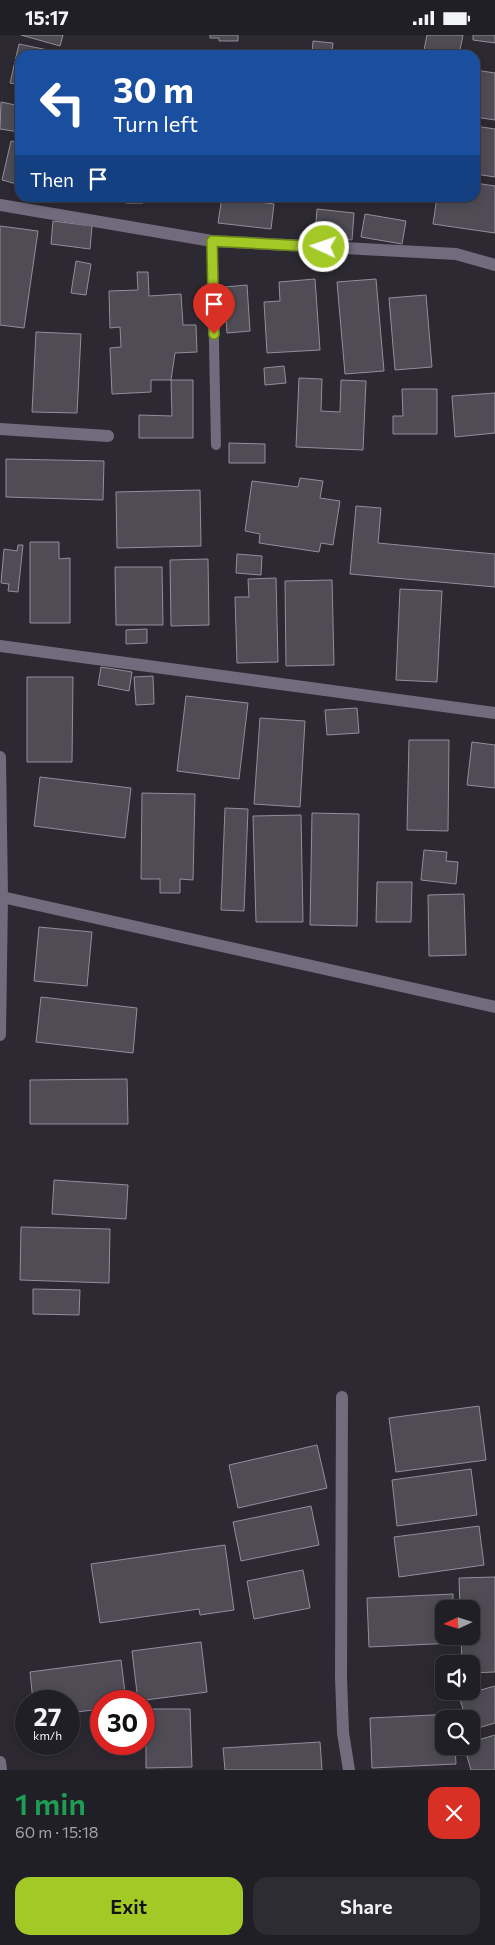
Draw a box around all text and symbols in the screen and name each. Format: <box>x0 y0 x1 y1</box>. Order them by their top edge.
text: 15:17 <box>25 6 69 29</box>
text: 30 m <box>113 67 194 110</box>
icon: left <box>30 70 95 135</box>
text: Turn left <box>113 110 198 137</box>
icon: arrive <box>84 165 112 193</box>
text: Then <box>30 168 74 191</box>
position arrow <box>297 220 349 272</box>
pin <box>193 283 235 334</box>
icon: arrive <box>200 290 228 318</box>
north arrow <box>435 1600 480 1645</box>
map controls <box>435 1600 480 1755</box>
button: sound <box>435 1655 480 1700</box>
speed limit sign: 30 <box>90 1690 155 1755</box>
text: 27 <box>34 1701 61 1731</box>
button: search <box>435 1710 480 1755</box>
text: km/h <box>33 1728 62 1742</box>
text: 1 min <box>15 1784 86 1821</box>
button: close <box>428 1787 480 1839</box>
text: 60 m · 15:18 <box>15 1822 98 1841</box>
button: Exit <box>15 1877 243 1935</box>
button: Share <box>253 1877 480 1935</box>

